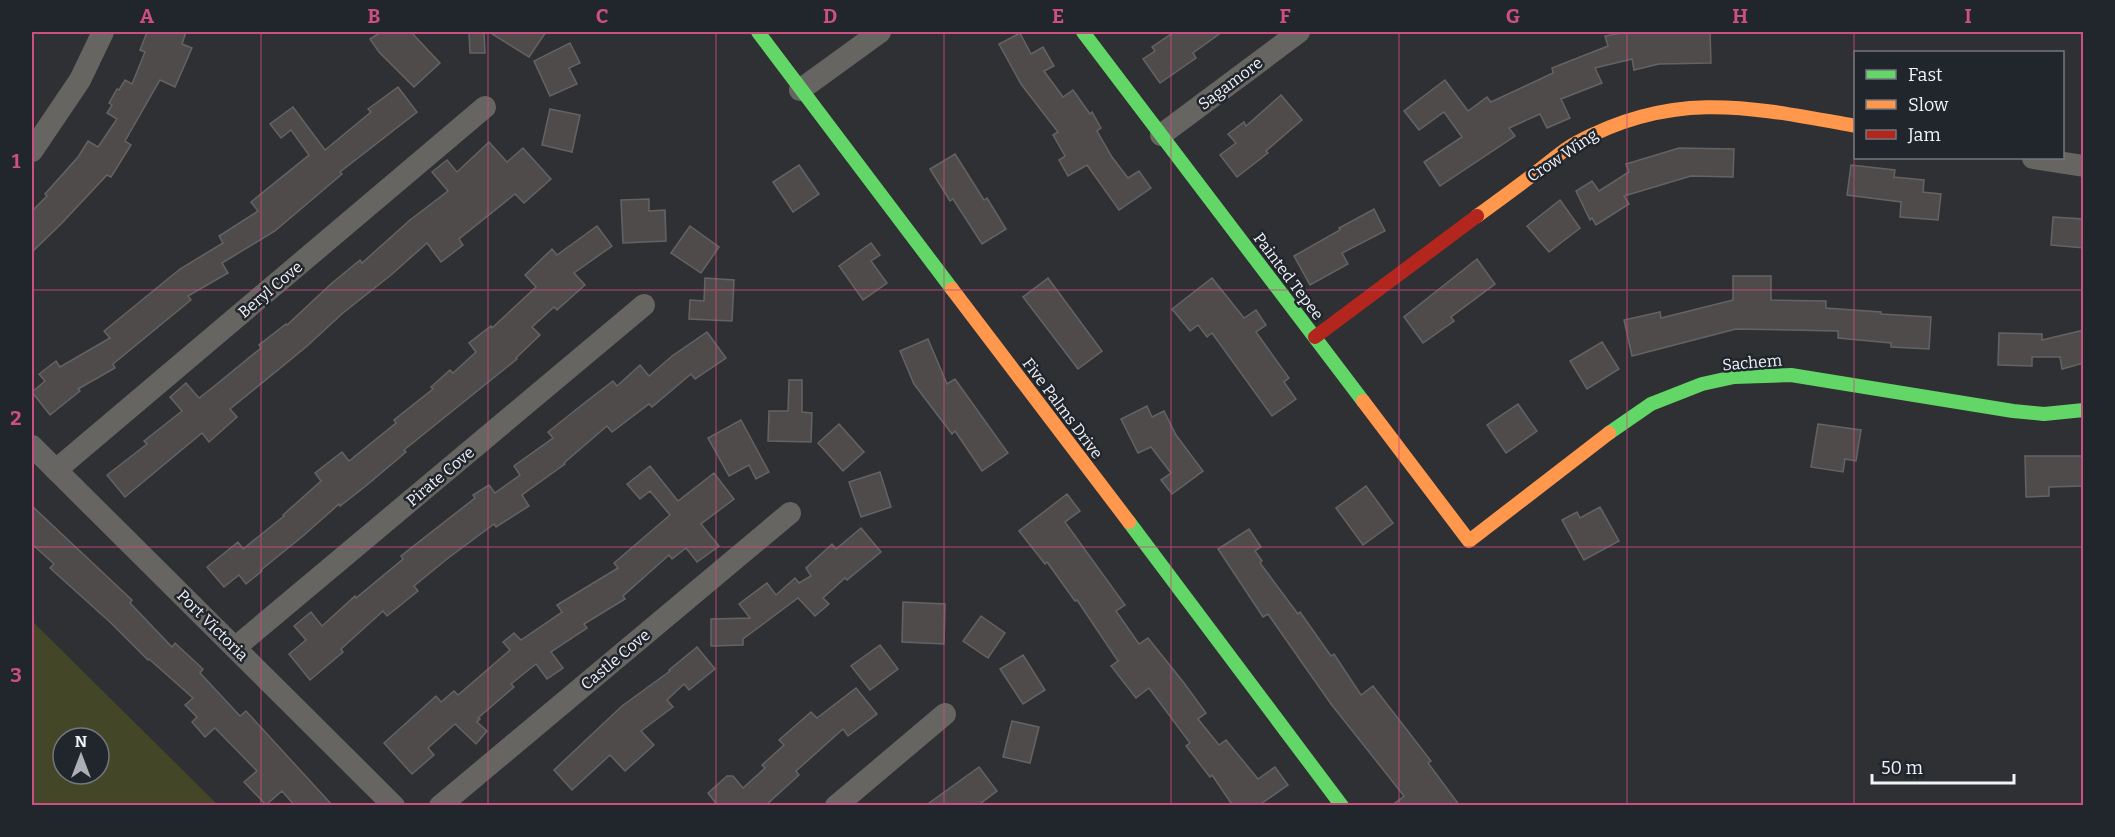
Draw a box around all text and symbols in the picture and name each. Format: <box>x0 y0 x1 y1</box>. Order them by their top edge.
text: A <box>140 4 155 28</box>
text: B <box>368 4 381 28</box>
text: C <box>596 4 608 28</box>
text: D <box>823 4 837 28</box>
text: E <box>1052 4 1064 28</box>
text: F <box>1279 4 1291 28</box>
text: G <box>1506 4 1520 28</box>
text: H <box>1732 4 1748 28</box>
text: I <box>1964 4 1972 28</box>
legend <box>1854 51 2064 159</box>
street label: Sagamore <box>1194 53 1266 114</box>
text: Fast <box>1908 64 1943 86</box>
text: Slow <box>1908 94 1949 116</box>
text: Jam <box>1907 124 1941 146</box>
street label: Crow Wing <box>1523 125 1601 186</box>
text: 1 <box>12 149 21 173</box>
street label: Painted Tepee <box>1250 229 1328 324</box>
street label: Beryl Cove <box>234 257 306 322</box>
street label: Sachem <box>1721 350 1783 375</box>
street label: Five Palms Drive <box>1019 354 1107 462</box>
text: 2 <box>10 406 22 430</box>
street label: Pirate Cove <box>403 443 478 510</box>
street label: Port Victoria <box>173 586 252 665</box>
street label: Castle Cove <box>577 625 654 694</box>
text: 3 <box>10 663 22 687</box>
north arrow <box>51 726 111 786</box>
text: N <box>75 732 87 751</box>
scale bar <box>1872 747 2014 785</box>
text: 50 m <box>1881 757 1923 779</box>

